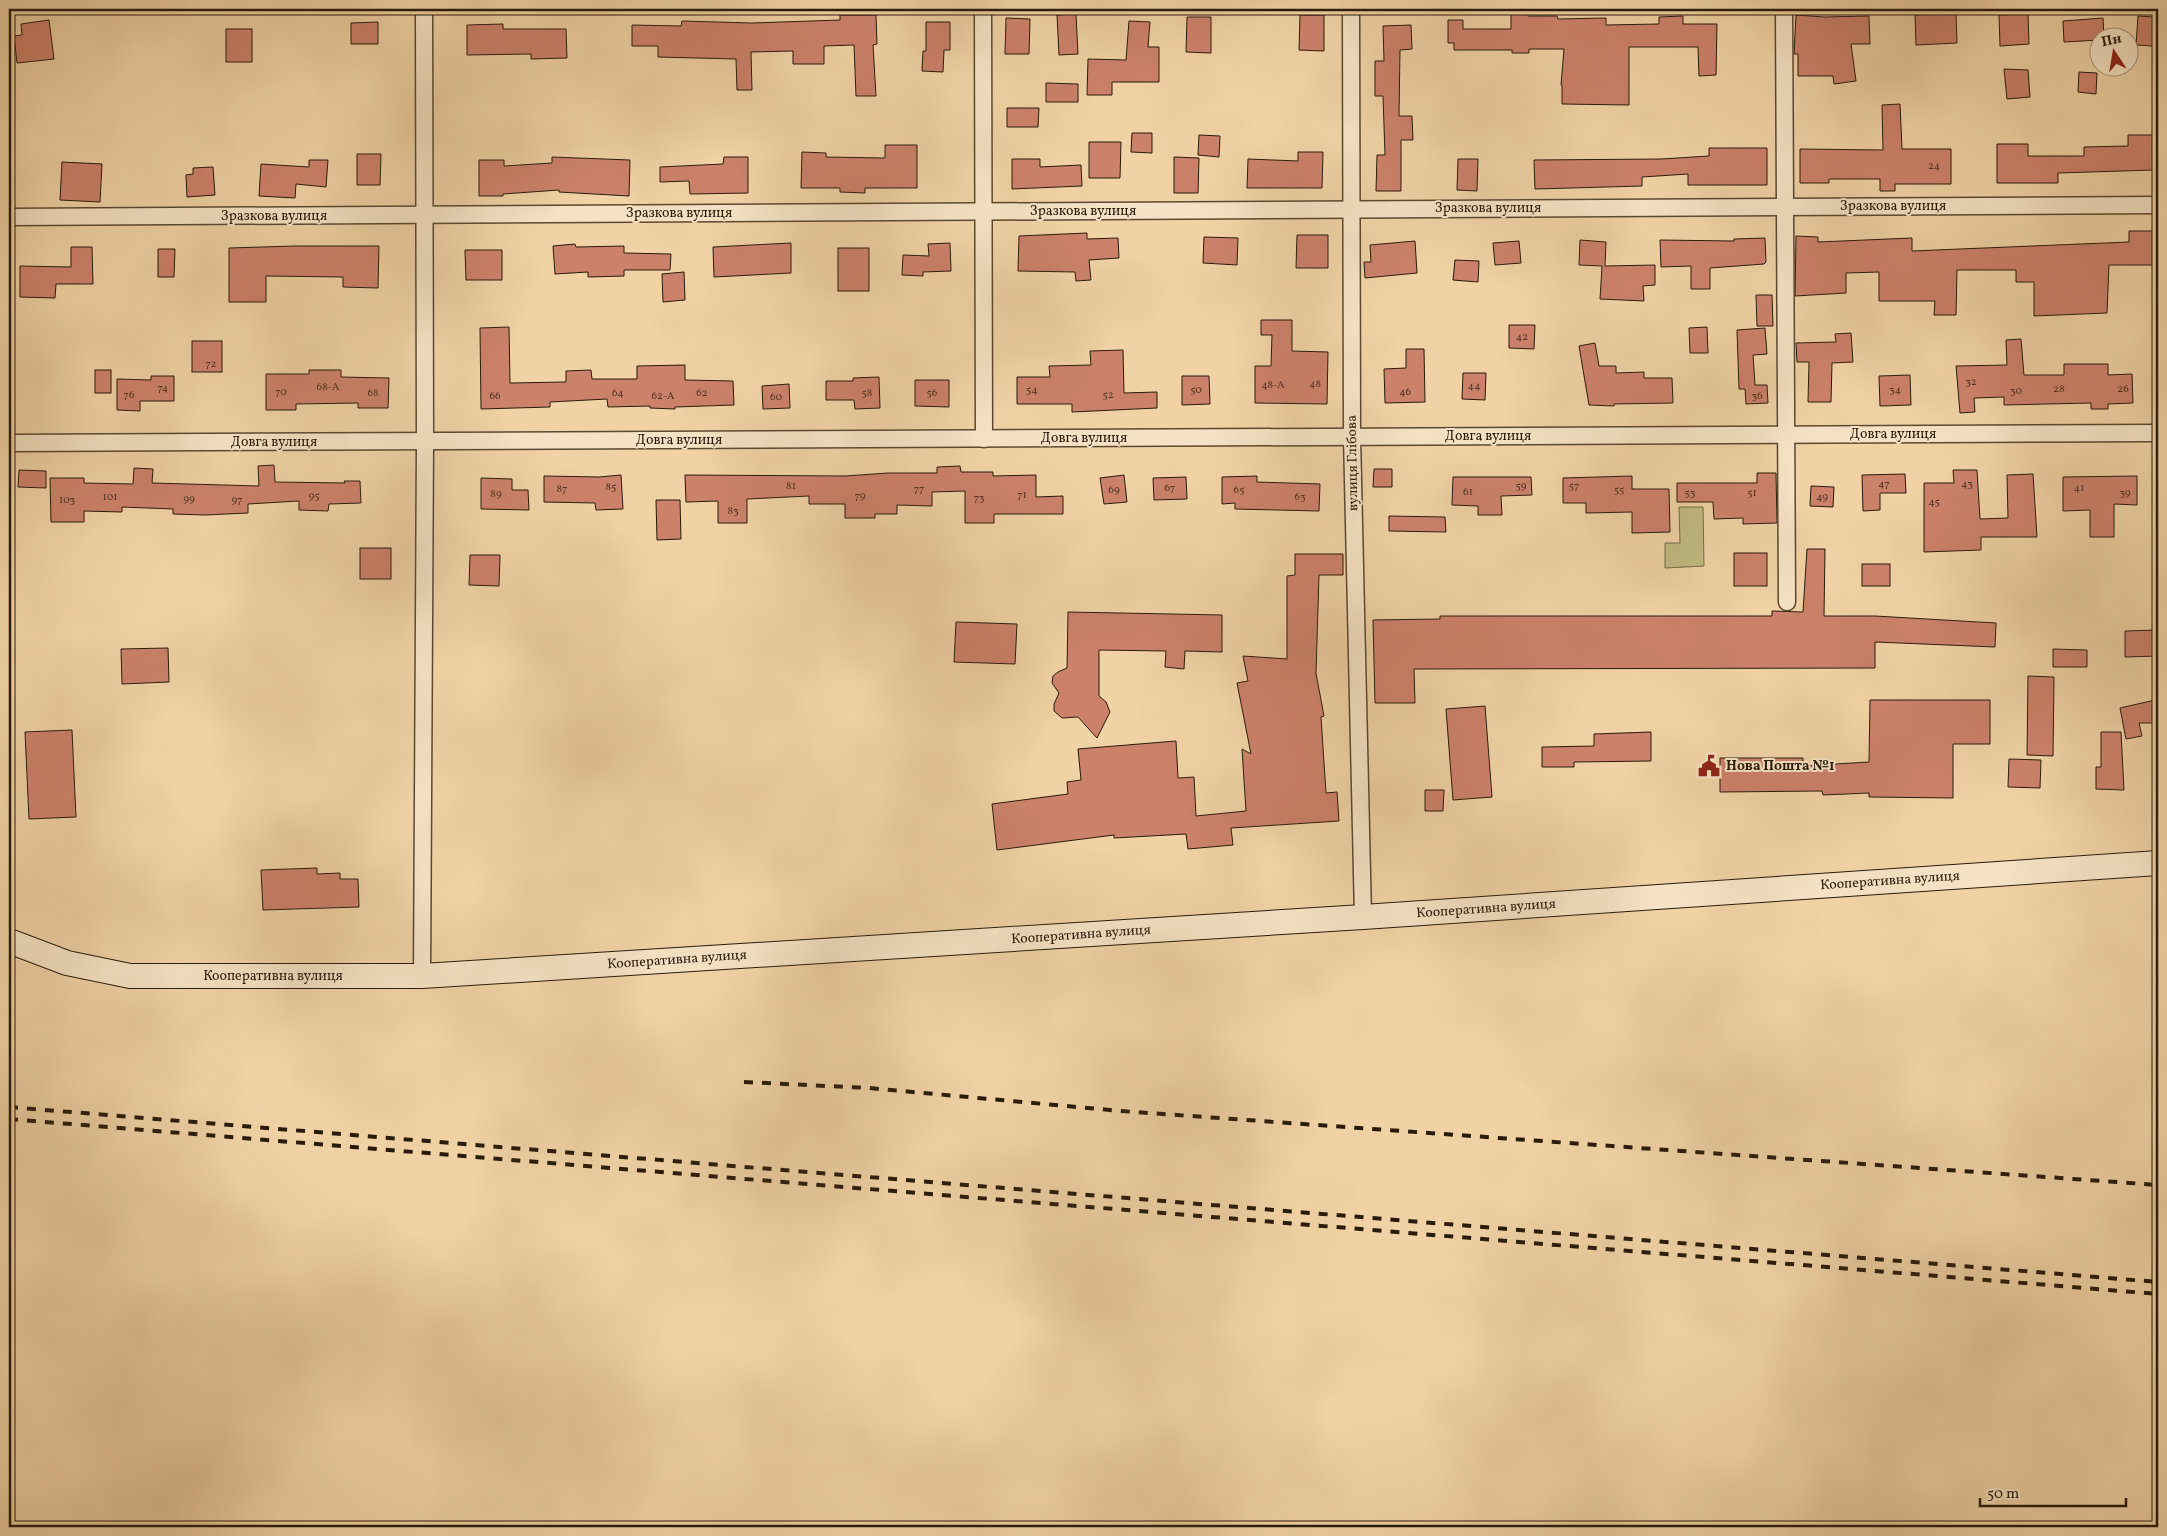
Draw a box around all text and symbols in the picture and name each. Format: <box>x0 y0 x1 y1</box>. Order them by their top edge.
north arrow <box>2090 28 2140 78</box>
text: Пн <box>2100 29 2123 52</box>
house number: 24 <box>1928 159 1940 174</box>
street label: Зразкова вулиця <box>1840 197 1946 216</box>
street label: Зразкова вулиця <box>1435 199 1541 218</box>
street label: Зразкова вулиця <box>1030 202 1136 221</box>
street label: Зразкова вулиця <box>626 204 732 223</box>
street label: Зразкова вулиця <box>221 207 327 226</box>
house number: 42 <box>1516 330 1528 345</box>
house number: 72 <box>205 357 217 372</box>
house number: 32 <box>1965 375 1977 390</box>
house number: 48 <box>1309 377 1321 392</box>
house number: 48-А <box>1261 378 1285 393</box>
house number: 44 <box>1467 379 1481 394</box>
house number: 68-А <box>317 380 340 395</box>
house number: 74 <box>158 381 169 396</box>
house number: 28 <box>2053 382 2065 397</box>
house number: 26 <box>2117 382 2129 397</box>
house number: 54 <box>1026 383 1038 398</box>
house number: 50 <box>1190 383 1202 398</box>
house number: 34 <box>1889 383 1902 398</box>
house number: 30 <box>2010 384 2022 399</box>
house number: 70 <box>275 385 287 400</box>
house number: 46 <box>1399 385 1411 400</box>
house number: 68 <box>367 386 379 401</box>
house number: 64 <box>612 386 624 401</box>
house number: 62 <box>696 386 708 401</box>
house number: 58 <box>862 386 873 401</box>
house number: 56 <box>927 386 938 401</box>
house number: 76 <box>124 388 135 403</box>
house number: 52 <box>1102 388 1114 403</box>
house number: 66 <box>489 389 501 404</box>
house number: 62-А <box>651 389 675 404</box>
house number: 36 <box>1751 389 1763 404</box>
house number: 60 <box>770 390 782 405</box>
street label: вулиця Глібова <box>1343 415 1363 511</box>
street label: Довга вулиця <box>1850 425 1936 444</box>
street label: Довга вулиця <box>1445 427 1531 446</box>
street label: Довга вулиця <box>1041 429 1127 448</box>
street label: Довга вулиця <box>636 431 722 450</box>
street label: Довга вулиця <box>231 433 317 452</box>
house number: 47 <box>1878 477 1890 492</box>
house number: 43 <box>1961 477 1973 492</box>
house number: 81 <box>786 479 796 494</box>
house number: 59 <box>1516 479 1527 494</box>
house number: 57 <box>1569 479 1579 494</box>
house number: 85 <box>606 480 616 495</box>
house number: 67 <box>1165 481 1175 496</box>
house number: 41 <box>2074 481 2084 496</box>
house number: 87 <box>557 482 567 497</box>
house number: 77 <box>914 482 924 497</box>
house number: 69 <box>1108 483 1120 498</box>
house number: 65 <box>1234 483 1244 498</box>
house number: 55 <box>1614 483 1624 498</box>
house number: 61 <box>1463 485 1473 500</box>
house number: 53 <box>1685 486 1696 501</box>
house number: 51 <box>1747 486 1757 501</box>
house number: 39 <box>2119 486 2131 501</box>
house number: 89 <box>490 487 502 502</box>
house number: 71 <box>1017 488 1027 503</box>
house number: 95 <box>309 489 319 504</box>
house number: 79 <box>855 489 866 504</box>
house number: 101 <box>102 490 118 505</box>
house number: 63 <box>1294 490 1306 505</box>
house number: 49 <box>1816 490 1828 505</box>
house number: 73 <box>974 491 985 506</box>
house number: 99 <box>183 492 195 507</box>
house number: 103 <box>59 493 75 508</box>
house number: 97 <box>231 493 243 508</box>
house number: 45 <box>1928 495 1940 510</box>
house number: 83 <box>727 504 739 519</box>
public building icon: Нова Пошта №1 <box>1696 753 1722 779</box>
place label: Нова Пошта №1 <box>1726 757 1835 776</box>
street label: Кооперативна вулиця <box>1820 867 1960 895</box>
street label: Кооперативна вулиця <box>1416 895 1556 923</box>
street label: Кооперативна вулиця <box>1011 921 1151 949</box>
street label: Кооперативна вулиця <box>607 946 747 974</box>
street label: Кооперативна вулиця <box>203 967 343 986</box>
scale bar <box>1980 1476 2126 1508</box>
text: 50 m <box>1987 1484 2019 1505</box>

